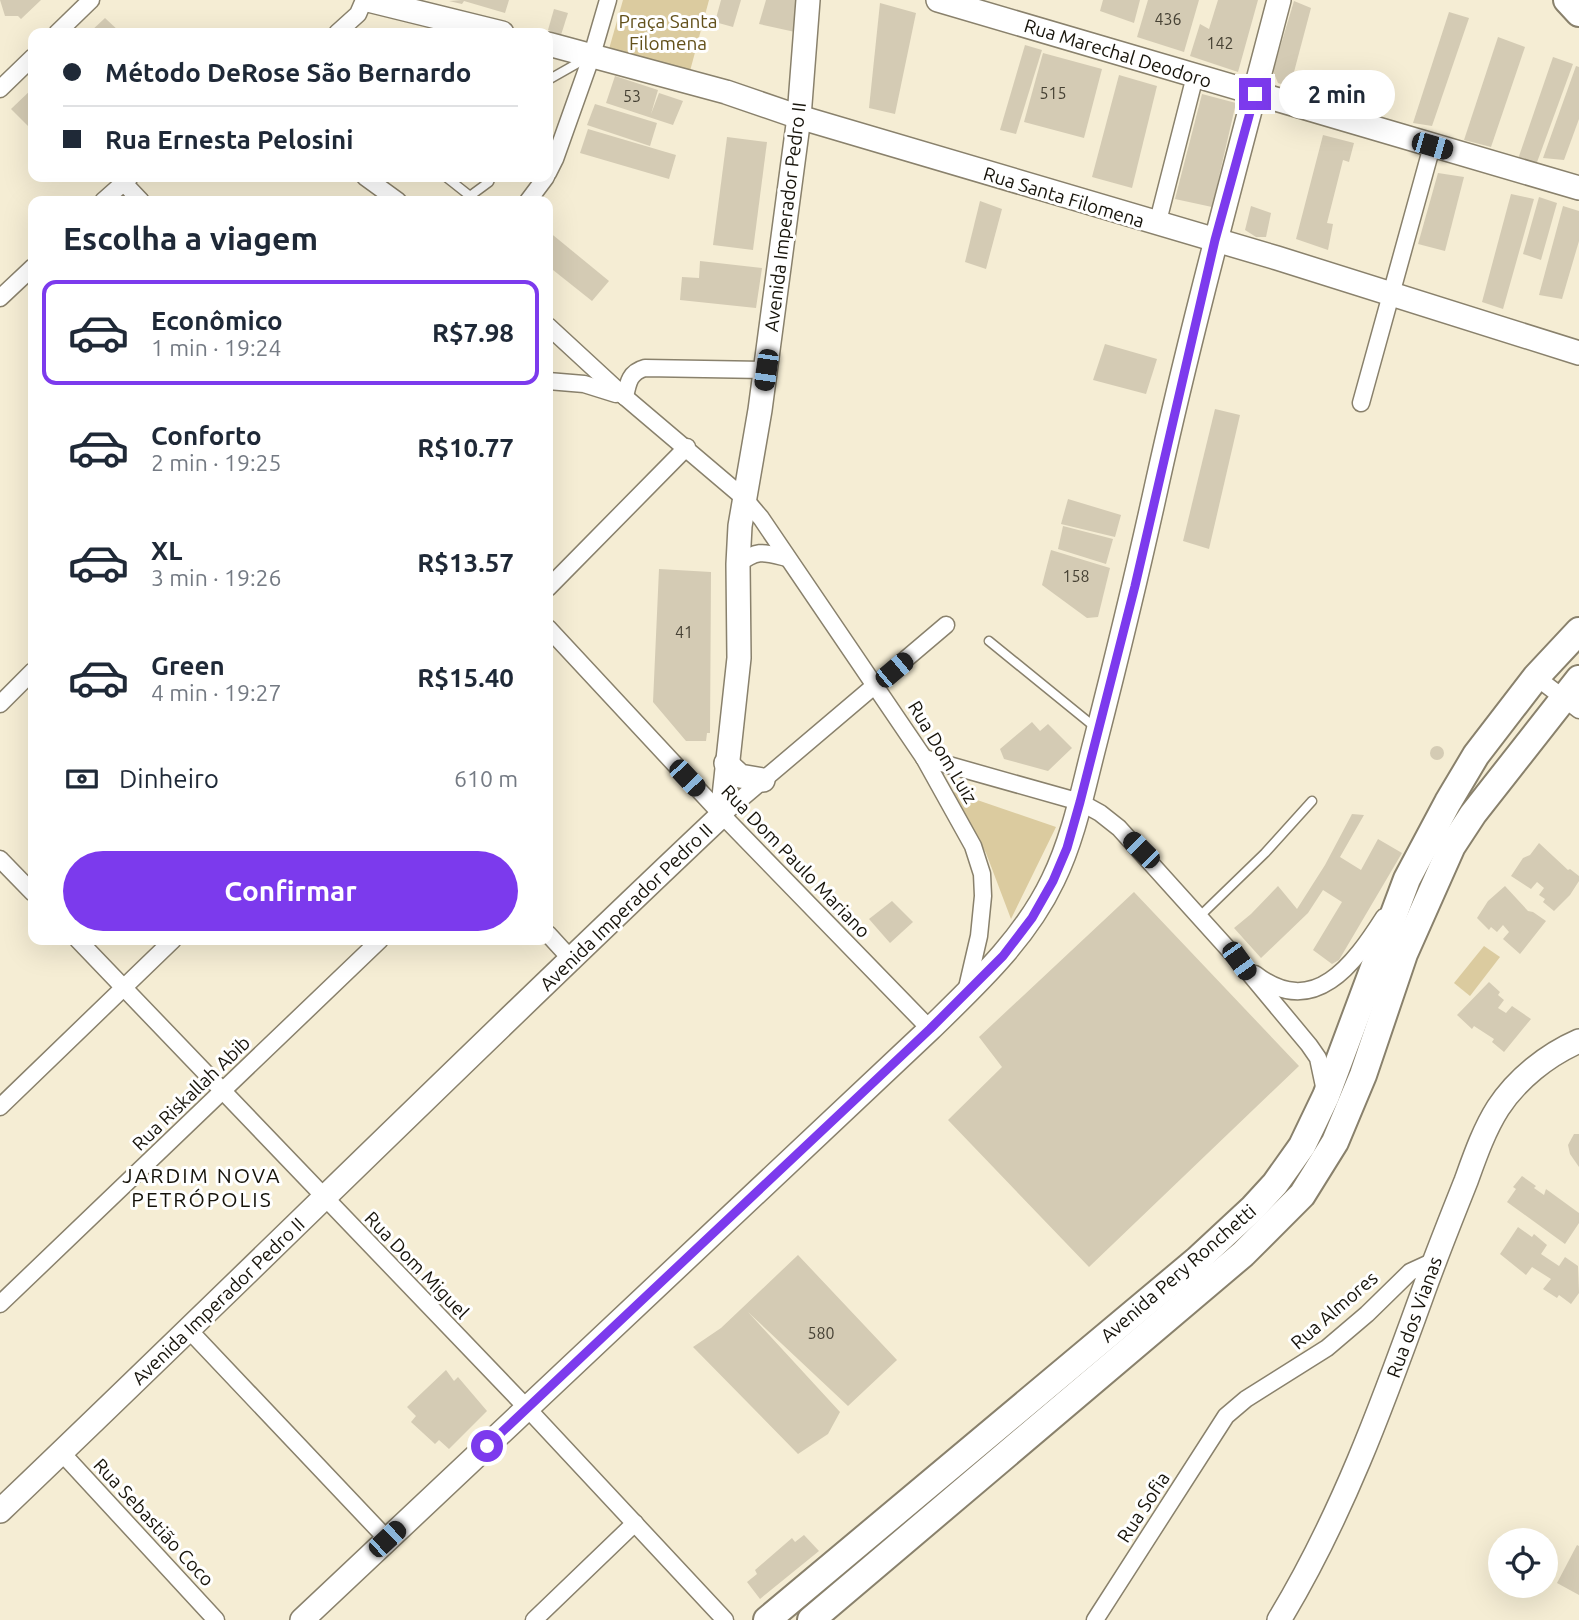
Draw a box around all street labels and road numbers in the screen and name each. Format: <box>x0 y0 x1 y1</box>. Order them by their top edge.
street label: Rua Marechal Deodoro <box>1022 14 1214 92</box>
street label: Avenida Imperador Pedro II <box>760 101 810 333</box>
street label: Rua Santa Filomena <box>981 162 1147 232</box>
street label: Rua Dom Luiz <box>904 697 982 808</box>
street label: Rua Dom Paulo Mariano <box>717 780 875 942</box>
street label: Avenida Imperador Pedro II <box>535 819 717 995</box>
street label: Rua Riskallah Abib <box>128 1031 254 1155</box>
street label: Avenida Pery Ronchetti <box>1096 1200 1260 1346</box>
street label: Rua Dom Miguel <box>360 1207 474 1323</box>
street label: Avenida Imperador Pedro II <box>127 1213 309 1389</box>
street label: Rua dos Vianas <box>1382 1253 1446 1381</box>
street label: Rua Almores <box>1286 1266 1382 1354</box>
street label: Rua Sebastião Coco <box>89 1454 219 1590</box>
street label: Rua Sofia <box>1112 1468 1174 1546</box>

